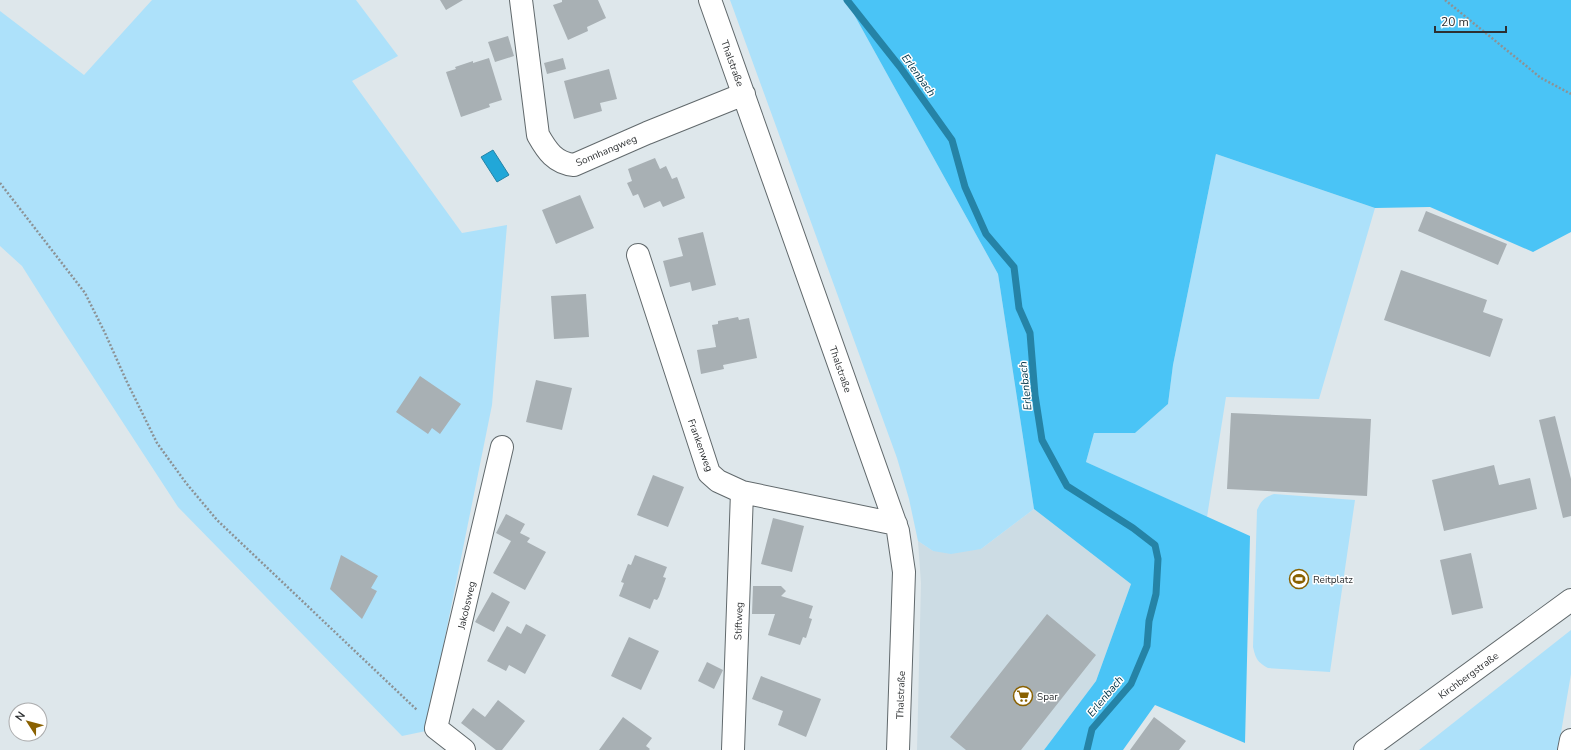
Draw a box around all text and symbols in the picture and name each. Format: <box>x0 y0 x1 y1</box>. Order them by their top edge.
scale bar <box>1435 8 1506 34</box>
text: 20 m <box>1441 14 1469 30</box>
street label: Thalstraße <box>717 38 747 89</box>
water label: Erlenbach <box>898 51 939 100</box>
street label: Sonnhangweg <box>574 132 639 170</box>
street label: Thalstraße <box>826 344 855 395</box>
water label: Erlenbach <box>1015 361 1036 411</box>
street label: Frankenweg <box>684 417 716 474</box>
sports icon: Reitplatz <box>1288 568 1310 590</box>
place label: Reitplatz <box>1313 573 1353 587</box>
street label: Jakobsweg <box>454 580 479 632</box>
street label: Stiftweg <box>731 602 747 640</box>
street label: Kirchbergstraße <box>1436 649 1502 702</box>
street label: Thalstraße <box>893 671 909 720</box>
water label: Erlenbach <box>1084 673 1127 720</box>
supermarket icon: Spar <box>1012 685 1034 707</box>
place label: Spar <box>1037 690 1058 704</box>
north arrow <box>8 702 48 742</box>
text: N <box>12 709 29 724</box>

